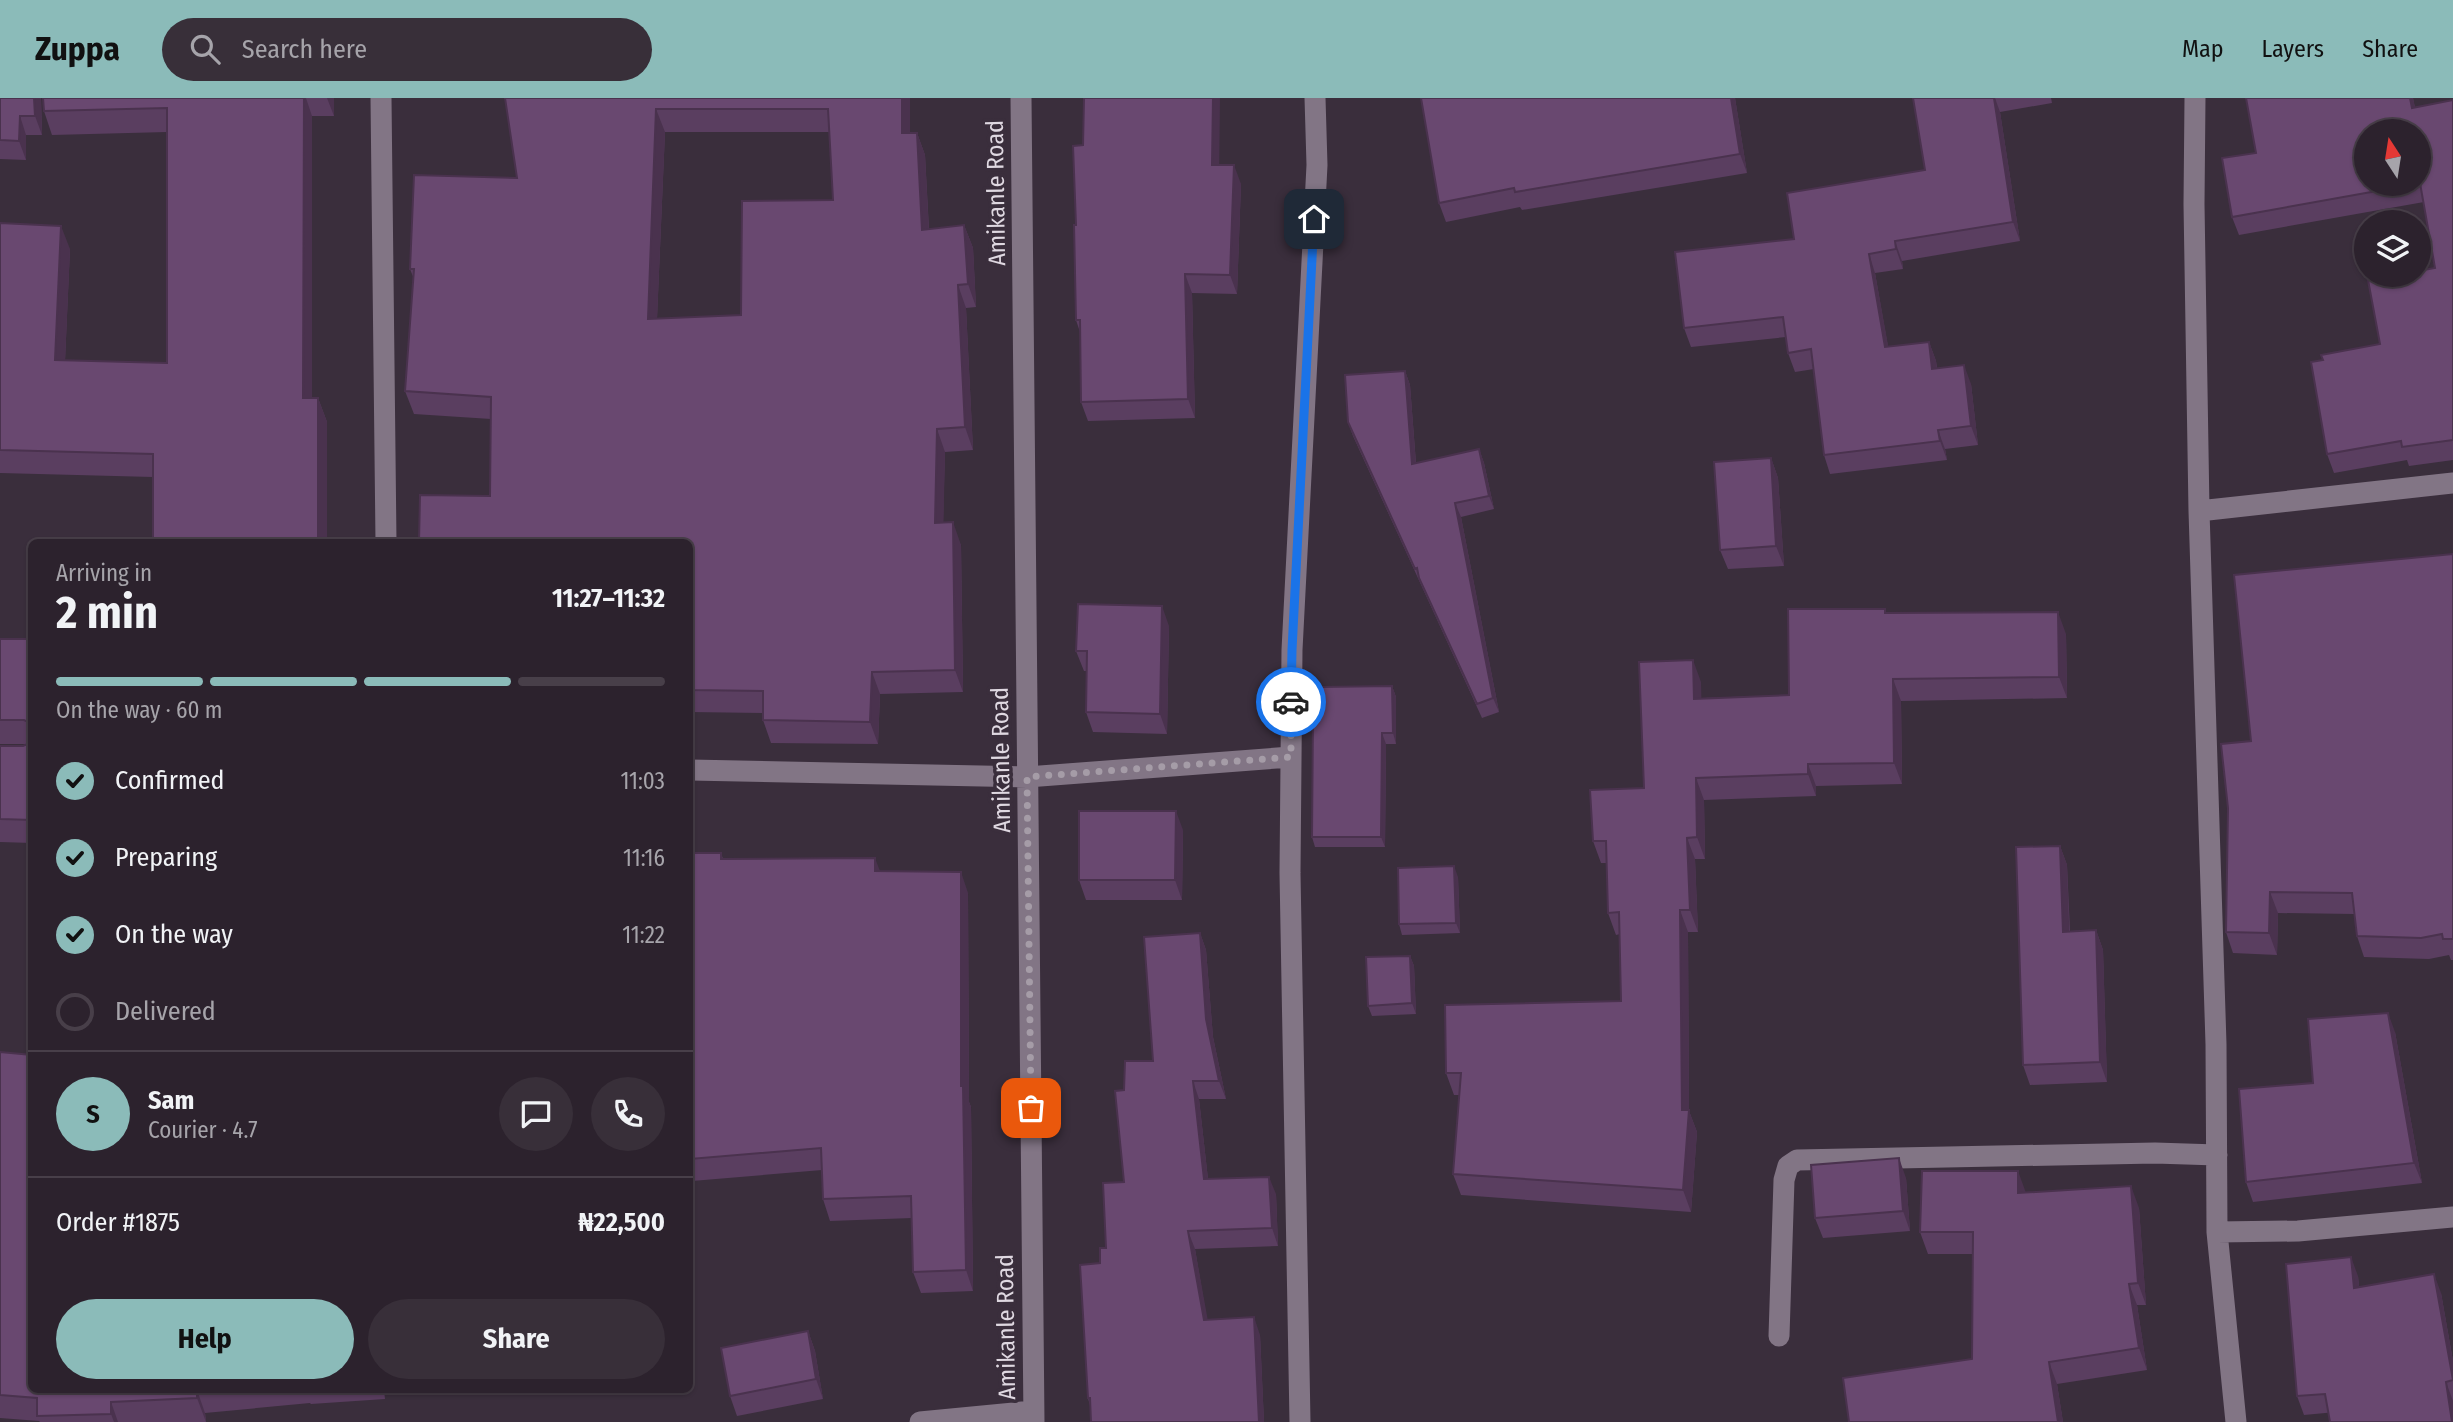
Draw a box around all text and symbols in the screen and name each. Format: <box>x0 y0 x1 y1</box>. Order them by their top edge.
search box <box>162 18 652 81</box>
text: Zuppa <box>35 29 120 69</box>
icon: search <box>186 30 224 68</box>
text: Search here <box>242 34 367 65</box>
text: Map <box>2182 35 2224 63</box>
text: Layers <box>2262 35 2324 63</box>
text: Share <box>2362 35 2418 63</box>
north arrow <box>2354 119 2431 196</box>
map controls <box>2354 119 2431 287</box>
street label: Amikanle Road <box>981 120 1011 266</box>
pin <box>1284 189 1344 249</box>
icon: home <box>1295 200 1333 238</box>
button: layers <box>2354 210 2431 287</box>
text: Arriving in <box>56 559 152 587</box>
text: 11:27–11:32 <box>552 583 665 614</box>
text: 2 min <box>56 585 158 640</box>
courier <box>1256 667 1326 737</box>
icon: car <box>1272 683 1310 721</box>
street label: Amikanle Road <box>986 687 1016 833</box>
text: On the way · 60 m <box>56 696 223 724</box>
icon: check <box>56 762 94 800</box>
text: Confirmed <box>115 765 225 796</box>
text: 11:03 <box>620 767 665 795</box>
icon: check <box>56 839 94 877</box>
text: Preparing <box>115 842 217 873</box>
text: 11:16 <box>623 844 665 872</box>
icon: check <box>56 916 94 954</box>
text: On the way <box>115 919 233 950</box>
text: 11:22 <box>622 921 665 949</box>
text: Delivered <box>115 996 216 1027</box>
button: chat <box>499 1077 573 1151</box>
button: phone <box>591 1077 665 1151</box>
pin <box>1001 1078 1061 1138</box>
text: Sam <box>148 1085 194 1116</box>
icon: bag <box>1012 1089 1050 1127</box>
text: S <box>86 1099 100 1130</box>
text: Courier · 4.7 <box>148 1116 258 1144</box>
text: Order #1875 <box>56 1207 180 1238</box>
text: ₦22,500 <box>578 1207 665 1238</box>
street label: Amikanle Road <box>991 1254 1021 1400</box>
button: Help <box>56 1299 354 1379</box>
button: Share <box>368 1299 665 1379</box>

